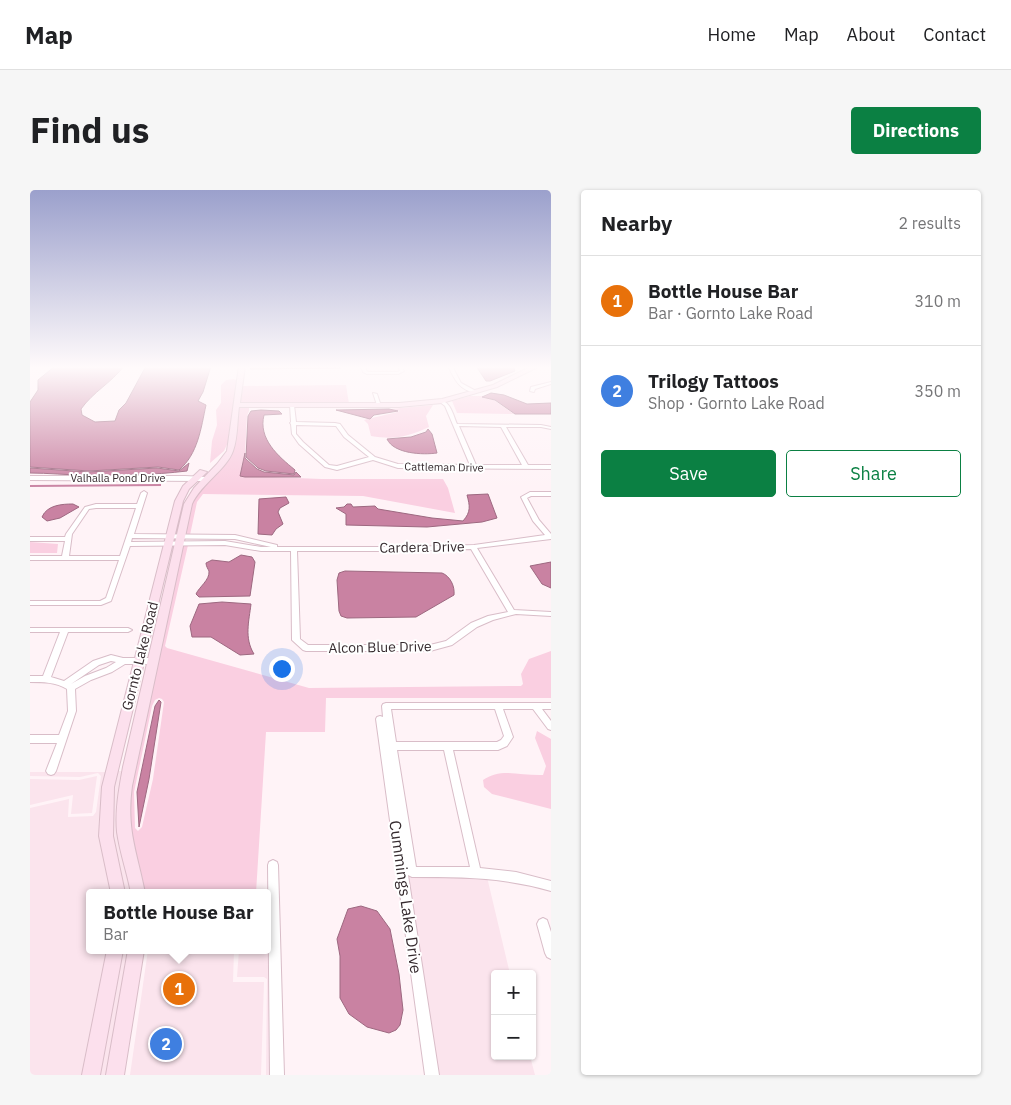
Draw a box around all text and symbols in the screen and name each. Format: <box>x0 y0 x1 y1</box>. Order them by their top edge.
text: Map <box>25 19 73 51</box>
text: Home <box>708 23 756 46</box>
text: Map <box>784 23 819 46</box>
text: About <box>847 23 895 46</box>
text: Contact <box>923 23 986 46</box>
text: Find us <box>30 107 149 153</box>
button: Directions <box>851 107 981 154</box>
text: Nearby <box>601 209 672 237</box>
text: 2 results <box>898 213 961 233</box>
text: Bottle House Bar <box>648 279 798 303</box>
text: 1 <box>612 291 622 311</box>
text: 310 m <box>914 291 961 311</box>
text: Bar · Gornto Lake Road <box>648 303 813 323</box>
text: Trilogy Tattoos <box>648 369 779 393</box>
text: 2 <box>612 381 622 401</box>
text: 350 m <box>914 381 961 401</box>
text: Shop · Gornto Lake Road <box>648 393 825 413</box>
button: Save <box>601 450 776 497</box>
button: Share <box>786 450 961 497</box>
street label: Cattleman Drive <box>404 459 484 475</box>
street label: Valhalla Pond Drive <box>70 471 166 485</box>
street label: Cardera Drive <box>379 537 465 557</box>
street label: Gornto Lake Road <box>118 600 162 712</box>
street label: Alcon Blue Drive <box>328 637 432 657</box>
your location <box>269 656 295 682</box>
street label: Cummings Lake Drive <box>385 819 427 975</box>
popup <box>86 889 271 954</box>
text: Bottle House Bar <box>103 900 254 924</box>
text: Bar <box>103 924 128 944</box>
pin: 1 <box>163 970 195 1008</box>
map controls <box>491 970 536 1060</box>
button: + <box>491 970 536 1015</box>
button: − <box>491 1015 536 1060</box>
pin: 2 <box>150 1025 182 1063</box>

